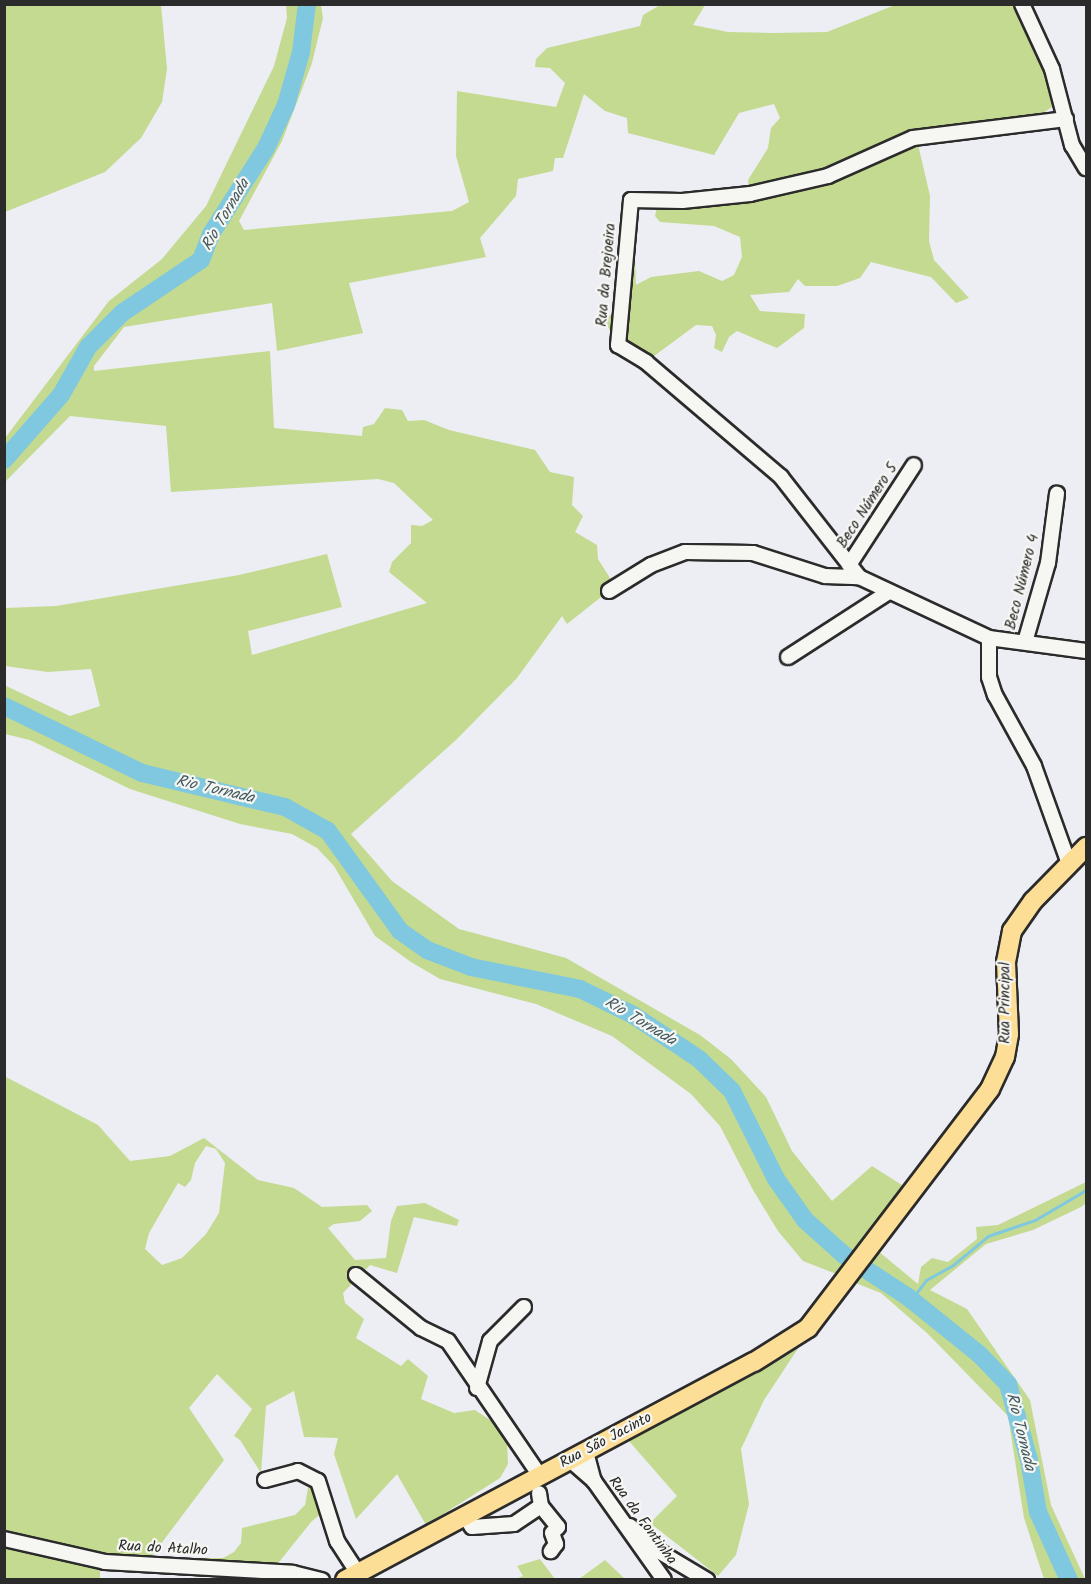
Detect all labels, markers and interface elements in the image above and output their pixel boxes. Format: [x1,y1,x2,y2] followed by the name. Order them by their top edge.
[198,176,254,254] water label: Rio Tornada
[594,223,620,327] street label: Rua da Brejoeira
[834,460,902,552] street label: Beco Número 5
[1002,532,1044,632] street label: Beco Número 4
[174,772,256,808] water label: Rio Tornada
[997,962,1015,1044] street label: Rua Principal
[601,993,679,1051] water label: Rio Tornada
[1001,1391,1039,1473] water label: Rio Tornada
[557,1409,655,1473] street label: Rua São Jacinto
[604,1473,680,1569] street label: Rua da Fontinha
[118,1538,208,1560] street label: Rua do Atalho

